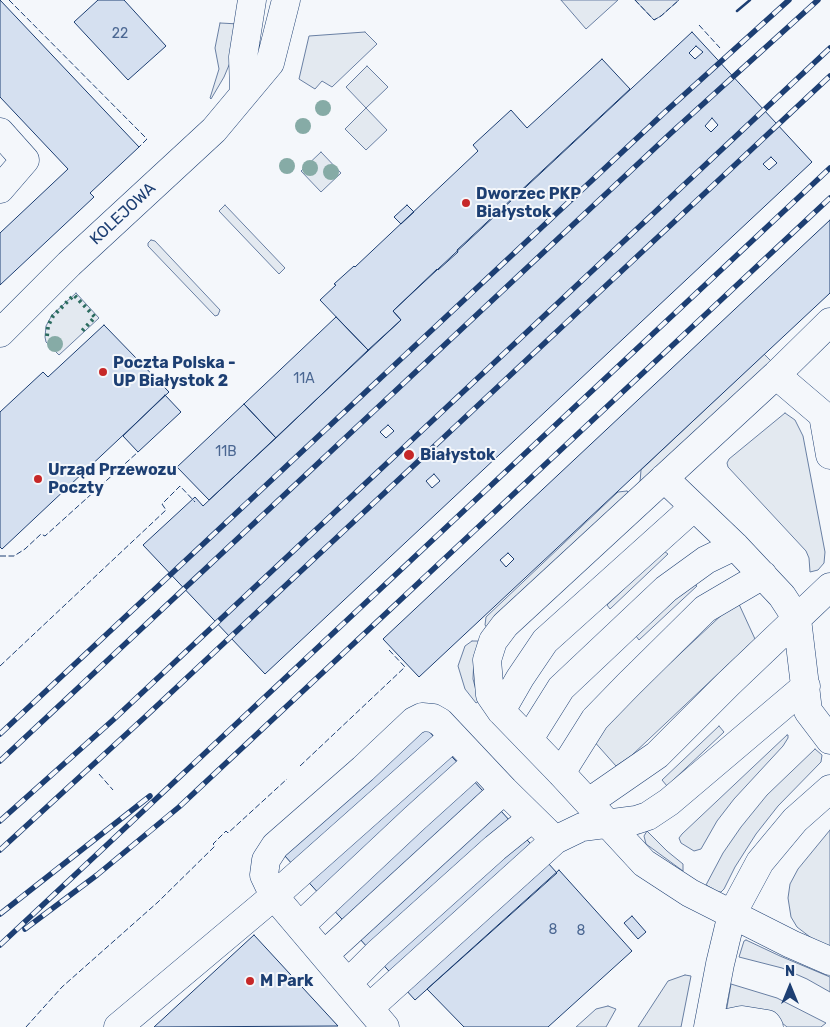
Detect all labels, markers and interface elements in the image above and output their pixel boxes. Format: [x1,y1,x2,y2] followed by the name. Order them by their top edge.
[112,26,128,42] house number: 22
[86,179,160,249] street label: KOLEJOWA
[476,184,581,222] place label: Dworzec PKP Białystok
[460,197,472,209] marker: Dworzec PKP Białystok
[113,353,236,391] place label: Poczta Polska - UP Białystok 2
[97,366,109,378] marker: Poczta Polska - UP Białystok 2
[293,371,315,387] house number: 11A
[215,444,237,460] house number: 11B
[420,445,495,465] place label: Białystok
[402,448,416,462] marker: Białystok
[48,460,177,498] place label: Urząd Przewozu Poczty
[32,473,44,485] marker: Urząd Przewozu Poczty
[549,922,557,938] house number: 8
[577,923,585,939] house number: 8
[765,962,815,1012] north arrow
[785,963,795,980] text: N
[260,971,313,991] place label: M Park
[244,975,256,987] marker: M Park

